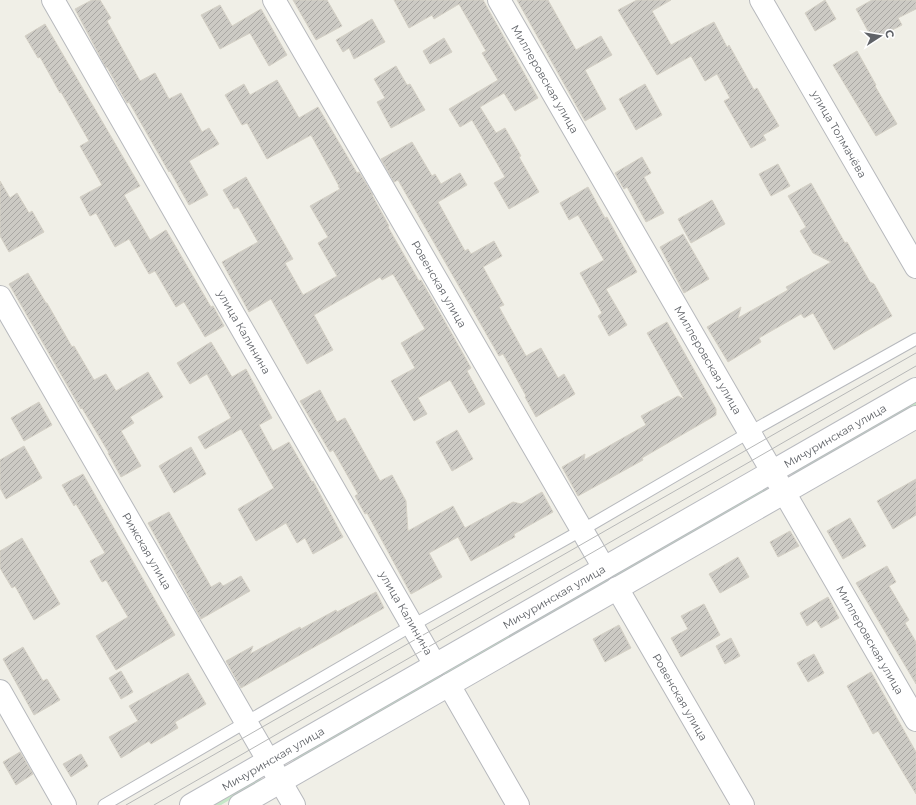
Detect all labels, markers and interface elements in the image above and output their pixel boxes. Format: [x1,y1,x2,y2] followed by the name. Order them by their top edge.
[860,16,900,56] north arrow
[508,22,582,136] street label: Миллеровская улица
[882,29,897,39] text: С
[808,87,870,180] street label: улица Толмачёва
[408,238,470,330] street label: Ровенская улица
[214,287,274,376] street label: улица Калинина
[671,303,745,417] street label: Миллеровская улица
[781,401,889,471] street label: Мичуринская улица
[119,510,175,592] street label: Рижская улица
[500,562,608,632] street label: Мичуринская улица
[376,568,436,657] street label: улица Калинина
[833,583,907,697] street label: Миллеровская улица
[649,651,711,743] street label: Ровенская улица
[219,724,327,794] street label: Мичуринская улица

